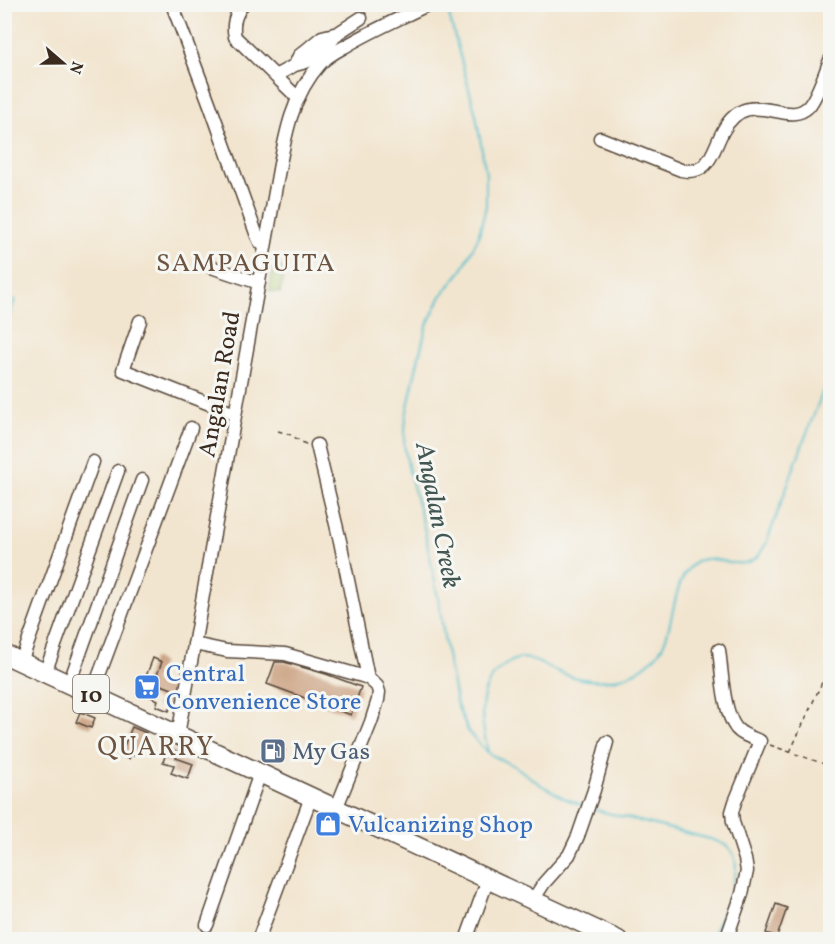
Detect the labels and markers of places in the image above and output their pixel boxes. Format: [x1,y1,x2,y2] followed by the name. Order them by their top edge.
[166,658,361,720] place label: Central Convenience Store
[132,672,162,702] supermarket icon: Central Convenience Store
[258,736,288,766] fuel station icon: My Gas
[292,736,370,770] place label: My Gas
[313,809,343,839] shop icon: Vulcanizing Shop
[348,809,533,843] place label: Vulcanizing Shop

